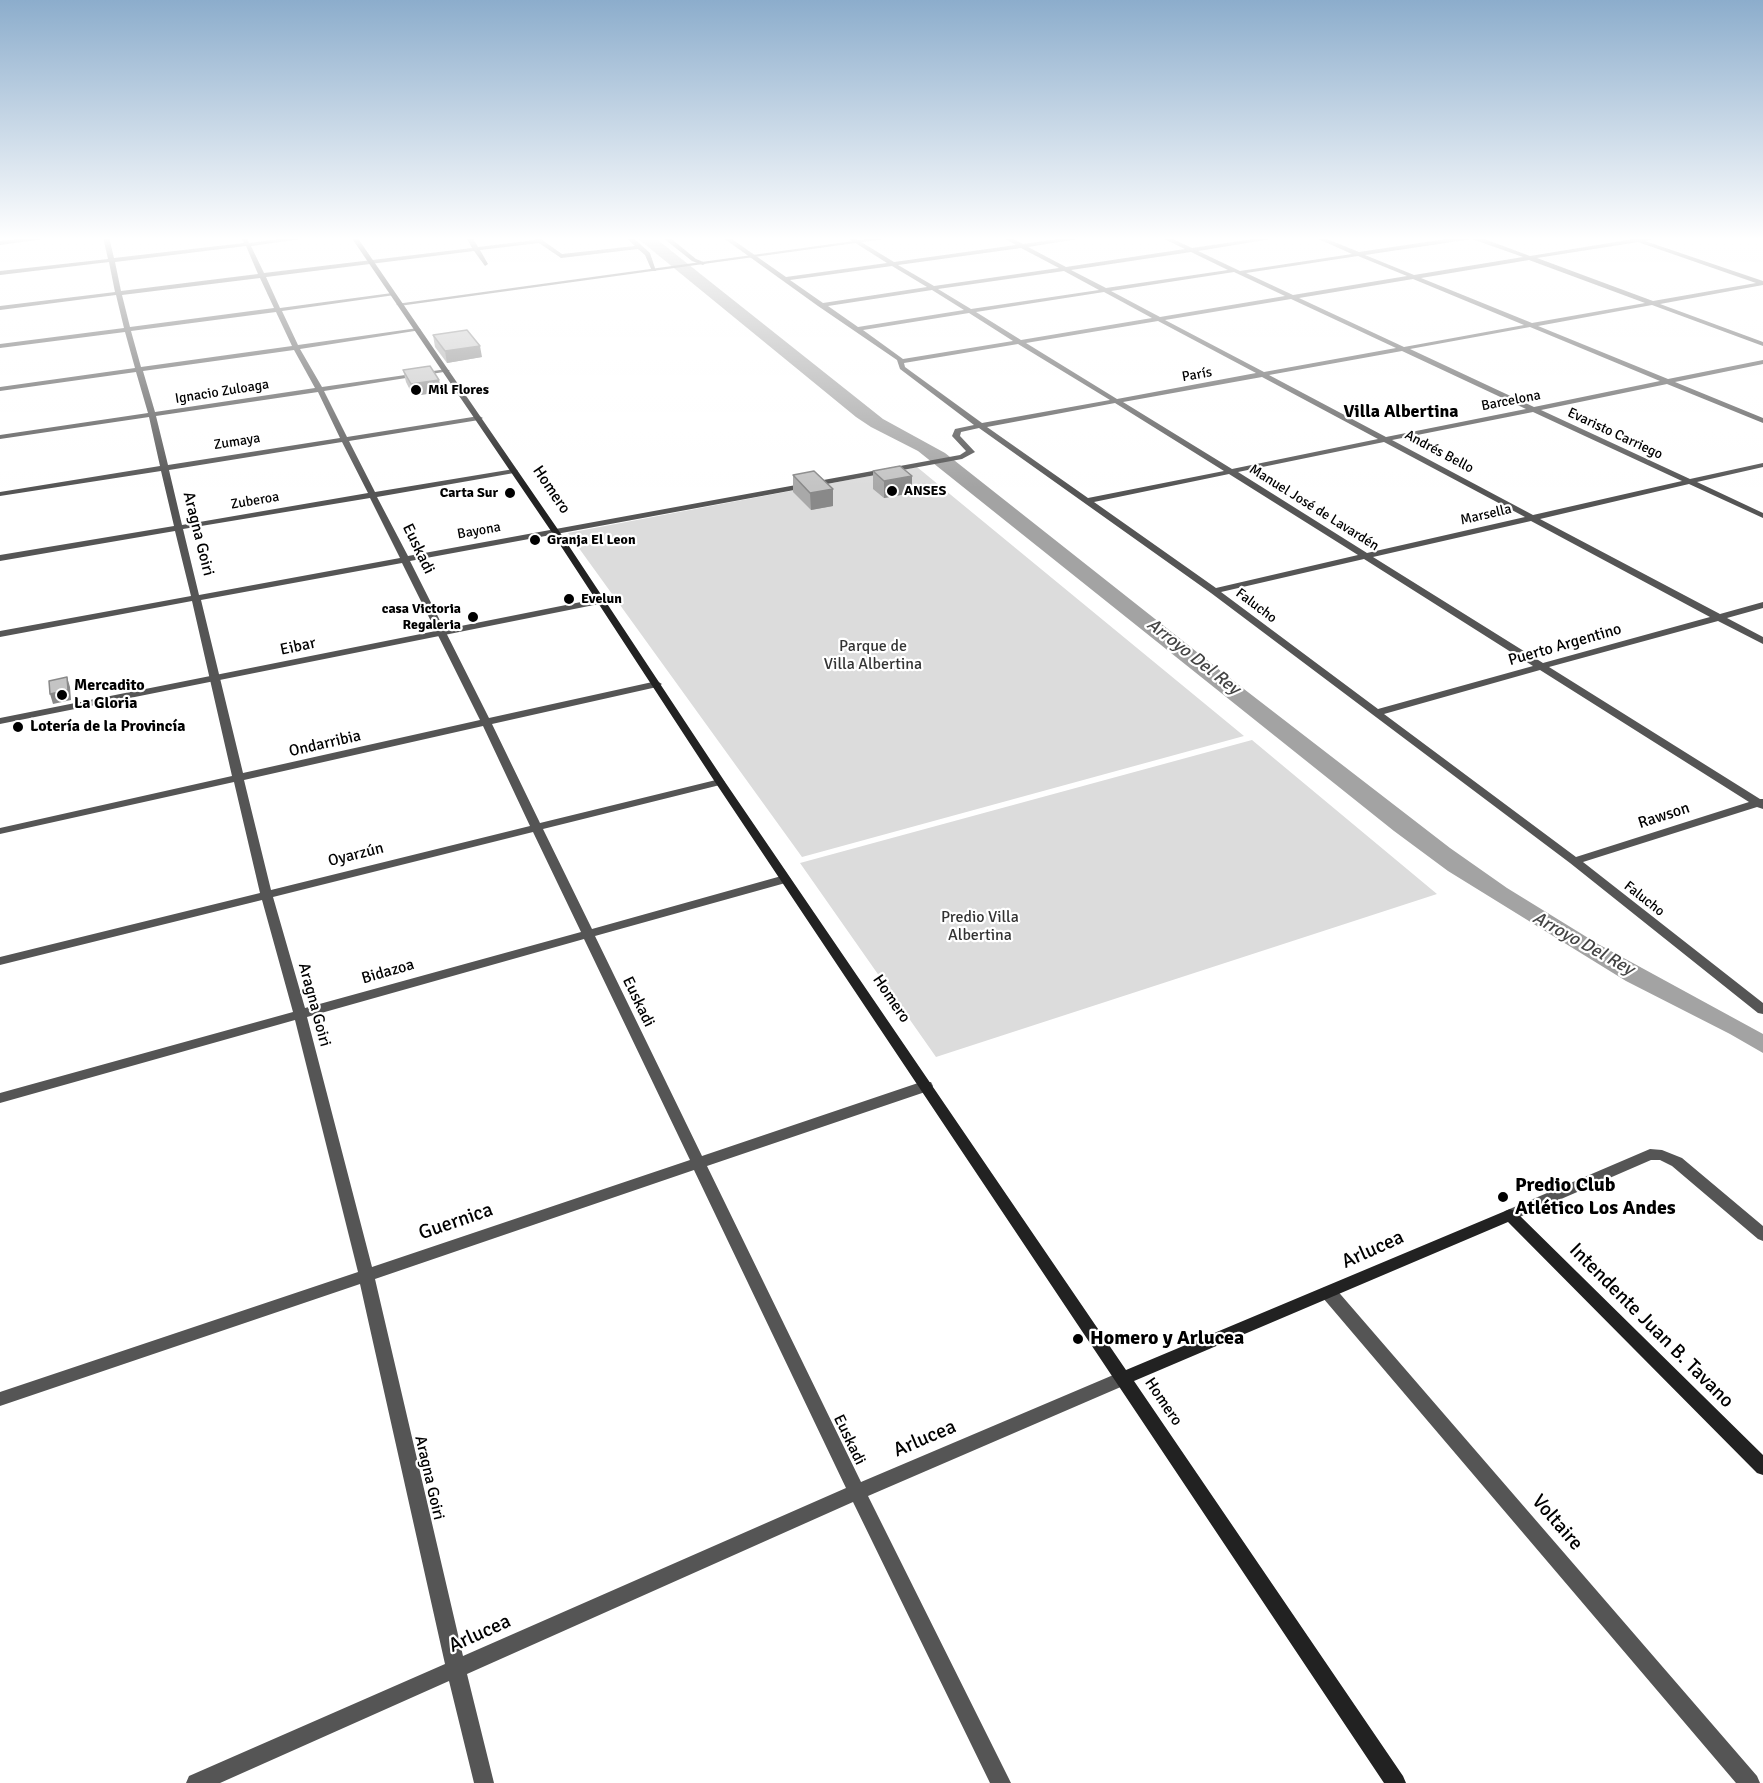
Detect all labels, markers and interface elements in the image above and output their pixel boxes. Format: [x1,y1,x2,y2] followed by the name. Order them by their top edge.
[1181,364,1213,386] street label: París
[174,376,270,408] street label: Ignacio Zuloaga
[428,382,489,398] place label: Mil Flores
[409,383,423,397] marker: Mil Flores
[1480,387,1542,415] street label: Barcelona
[1343,401,1459,423] district label: Villa Albertina
[1565,405,1665,463] street label: Evaristo Carriego
[1402,427,1476,477] street label: Andrés Bello
[213,430,261,454] street label: Zumaya
[1246,461,1382,555] street label: Manuel José de Lavardén
[528,462,574,518] street label: Homero
[904,483,946,499] place label: ANSES
[885,484,899,498] marker: ANSES
[440,485,498,501] place label: Carta Sur
[503,486,517,500] marker: Carta Sur
[230,488,280,514] street label: Zuberoa
[178,490,218,578] street label: Aragna Goiri
[1459,501,1513,529] street label: Marsella
[456,519,502,543] street label: Bayona
[398,521,438,577] street label: Euskadi
[547,532,636,548] place label: Granja El Leon
[528,533,542,547] marker: Granja El Leon
[1232,585,1280,627] street label: Falucho
[581,591,622,607] place label: Evelun
[562,592,576,606] marker: Evelun
[382,601,461,634] place label: casa Victoria Regaleria
[466,610,480,624] marker: casa Victoria Regaleria
[1142,614,1244,700] water label: Arroyo Del Rey
[1506,620,1624,670] street label: Puerto Argentino
[278,634,318,660] street label: Eibar
[824,637,922,675] park label: Parque de Villa Albertina
[74,676,145,714] place label: Mercadito La Gloria
[55,688,69,702] marker: Mercadito La Gloria
[30,717,186,737] place label: Lotería de la Provincía
[11,720,25,734] marker: Lotería de la Provincía
[287,726,363,762] street label: Ondarribia
[1636,799,1692,833] street label: Rawson
[326,839,386,871] street label: Oyarzún
[1620,878,1668,920] street label: Falucho
[1529,907,1637,981] water label: Arroyo Del Rey
[941,908,1019,946] park label: Predio Villa Albertina
[359,955,417,989] street label: Bidazoa
[294,961,334,1049] street label: Aragna Goiri
[868,971,914,1027] street label: Homero
[618,974,658,1030] street label: Euskadi
[1515,1174,1676,1221] place label: Predio Club Atlético Los Andes
[1496,1190,1510,1204] marker: Predio Club Atlético Los Andes
[416,1198,496,1246] street label: Guernica
[1338,1226,1408,1274] street label: Arlucea
[1564,1239,1738,1413] street label: Intendente Juan B. Tavano
[1090,1327,1244,1351] place label: Homero y Arlucea
[1071,1332,1085,1346] marker: Homero y Arlucea
[1140,1374,1186,1430] street label: Homero
[829,1412,869,1468] street label: Euskadi
[890,1415,960,1463] street label: Arlucea
[410,1434,448,1522] street label: Aragna Goiri
[1526,1490,1588,1556] street label: Voltaire
[445,1610,515,1658] street label: Arlucea

